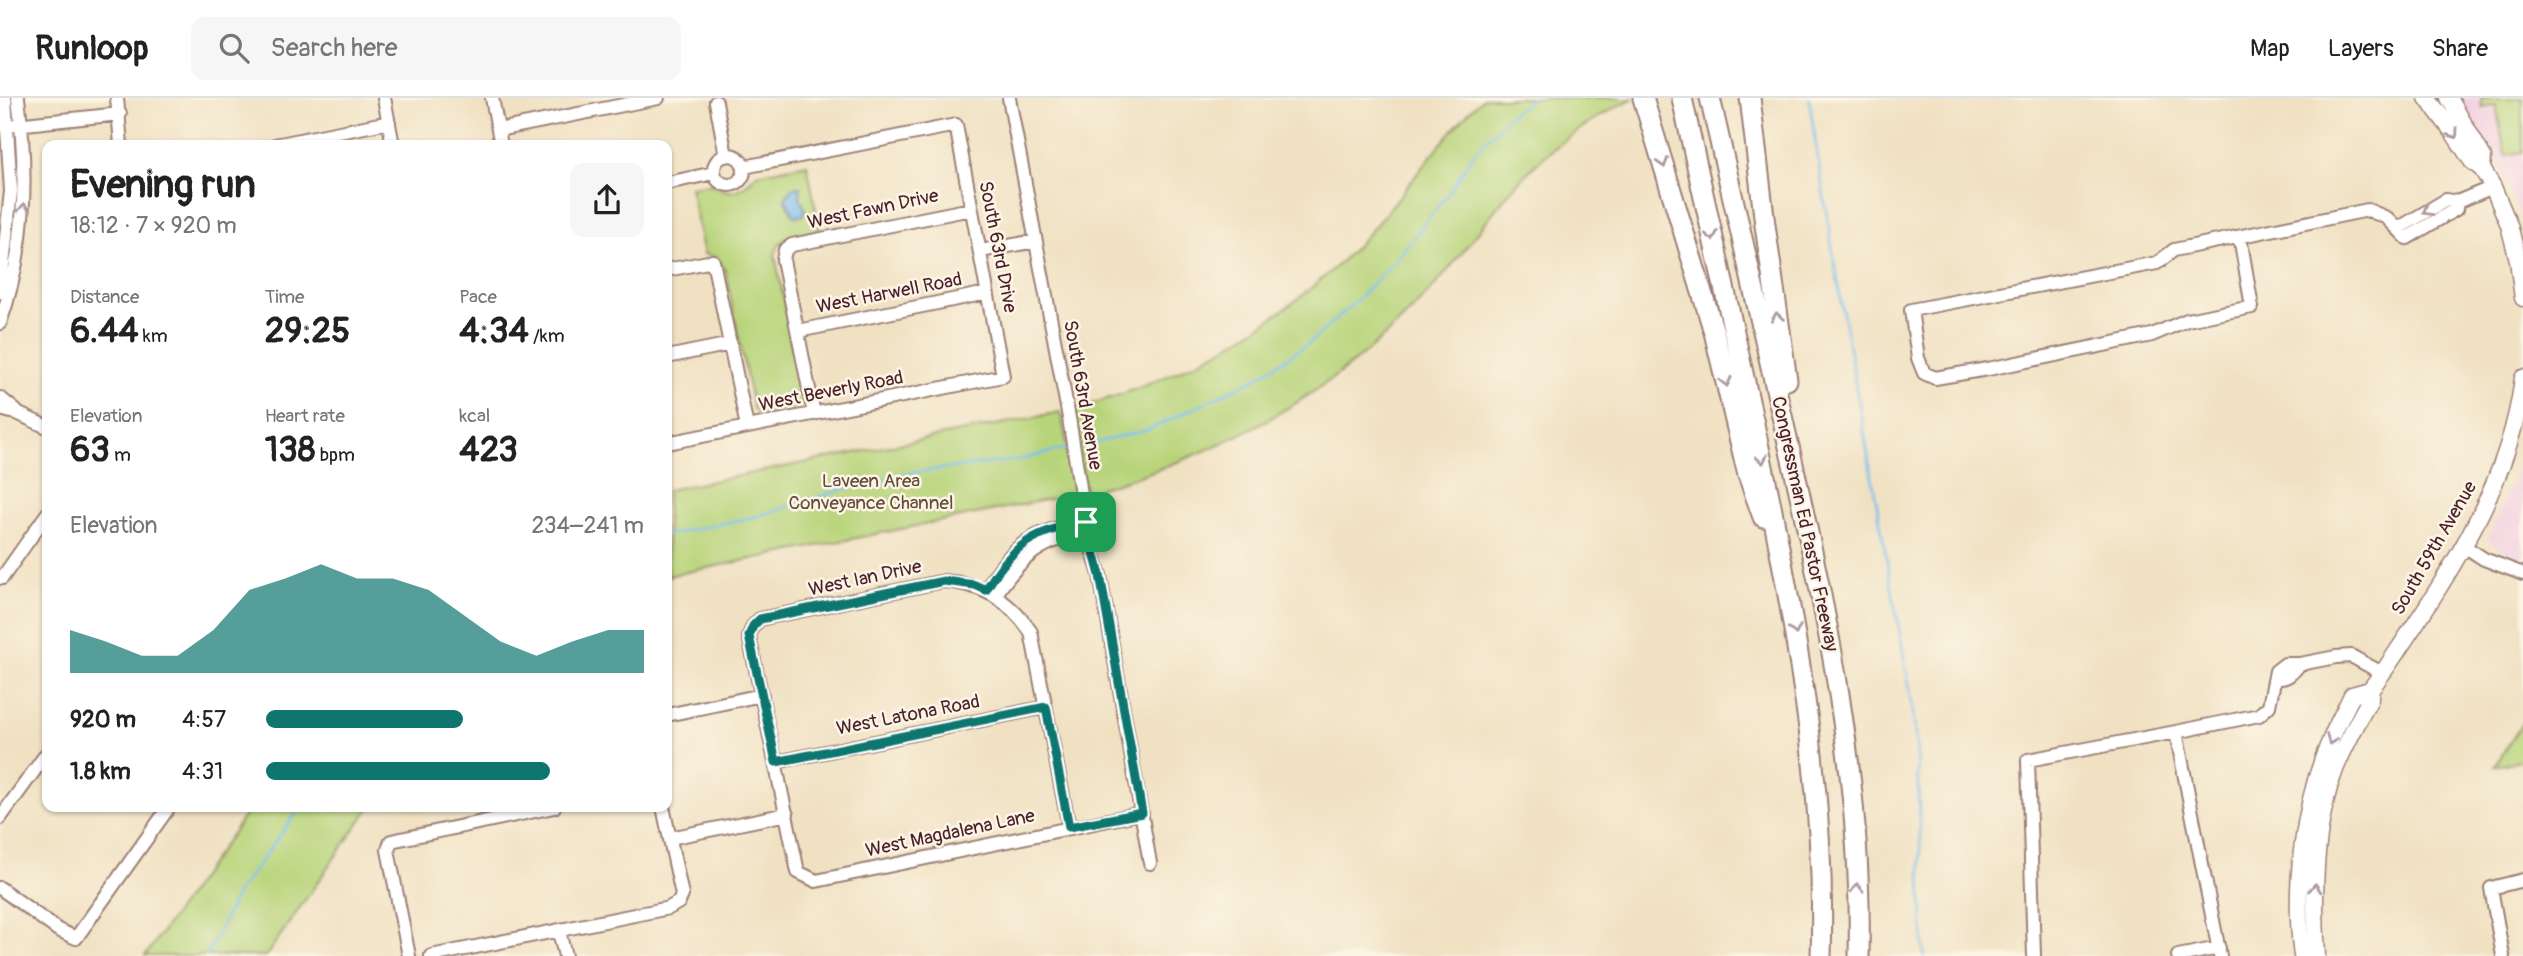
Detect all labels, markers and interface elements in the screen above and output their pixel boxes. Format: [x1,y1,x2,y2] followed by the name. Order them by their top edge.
[191,17,681,80] search box
[35,28,149,69] text: Runloop
[215,29,253,67] icon: search
[271,32,398,64] text: Search here
[2250,34,2290,63] text: Map
[2328,34,2394,63] text: Layers
[2432,34,2488,63] text: Share
[2446,126,2458,139] one-way arrow
[1655,157,1670,169] one-way arrow
[70,161,256,209] text: Evening run
[570,163,644,237] button: share
[973,179,1023,315] street label: South 63rd Drive
[805,183,941,235] street label: West Fawn Drive
[16,203,31,214] one-way arrow
[2422,203,2435,216] one-way arrow
[70,211,237,240] text: 18:12 · 7 × 920 m
[1704,230,1719,242] one-way arrow
[814,267,964,319] street label: West Harwell Road
[70,285,139,309] text: Distance
[265,285,304,309] text: Time
[459,285,497,309] text: Pace
[70,309,139,353] text: 6.44
[265,309,350,353] text: 29:25
[459,309,529,353] text: 4:34
[1770,312,1785,323] one-way arrow
[1058,318,1108,472] street label: South 63rd Avenue
[139,324,168,348] text: km
[529,324,565,348] text: /km
[757,365,905,417] street label: West Beverly Road
[1718,376,1733,388] one-way arrow
[1766,394,1844,654] street label: Congressman Ed Pastor Freeway
[70,404,142,428] text: Elevation
[265,404,345,428] text: Heart rate
[459,404,490,428] text: kcal
[70,428,110,472] text: 63
[265,428,316,472] text: 138
[459,428,518,472] text: 423
[110,443,131,467] text: m
[316,443,355,467] text: bpm
[1753,453,1768,465] one-way arrow
[789,469,953,515] park label: Laveen Area Conveyance Channel
[2386,476,2482,619] street label: South 59th Avenue
[1056,492,1116,552] pin
[1067,503,1105,541] icon: arrive
[70,511,158,540] text: Elevation
[532,511,644,540] text: 234–241 m
[806,554,924,602] street label: West Ian Drive
[1787,624,1802,636] one-way arrow
[834,689,982,741] street label: West Latona Road
[70,705,136,734] text: 920 m
[182,705,226,734] text: 4:57
[2325,733,2339,746] one-way arrow
[70,757,131,786] text: 1.8 km
[182,757,223,786] text: 4:31
[863,803,1037,863] street label: West Magdalena Lane
[1850,882,1865,893] one-way arrow
[2308,882,2323,893] one-way arrow

